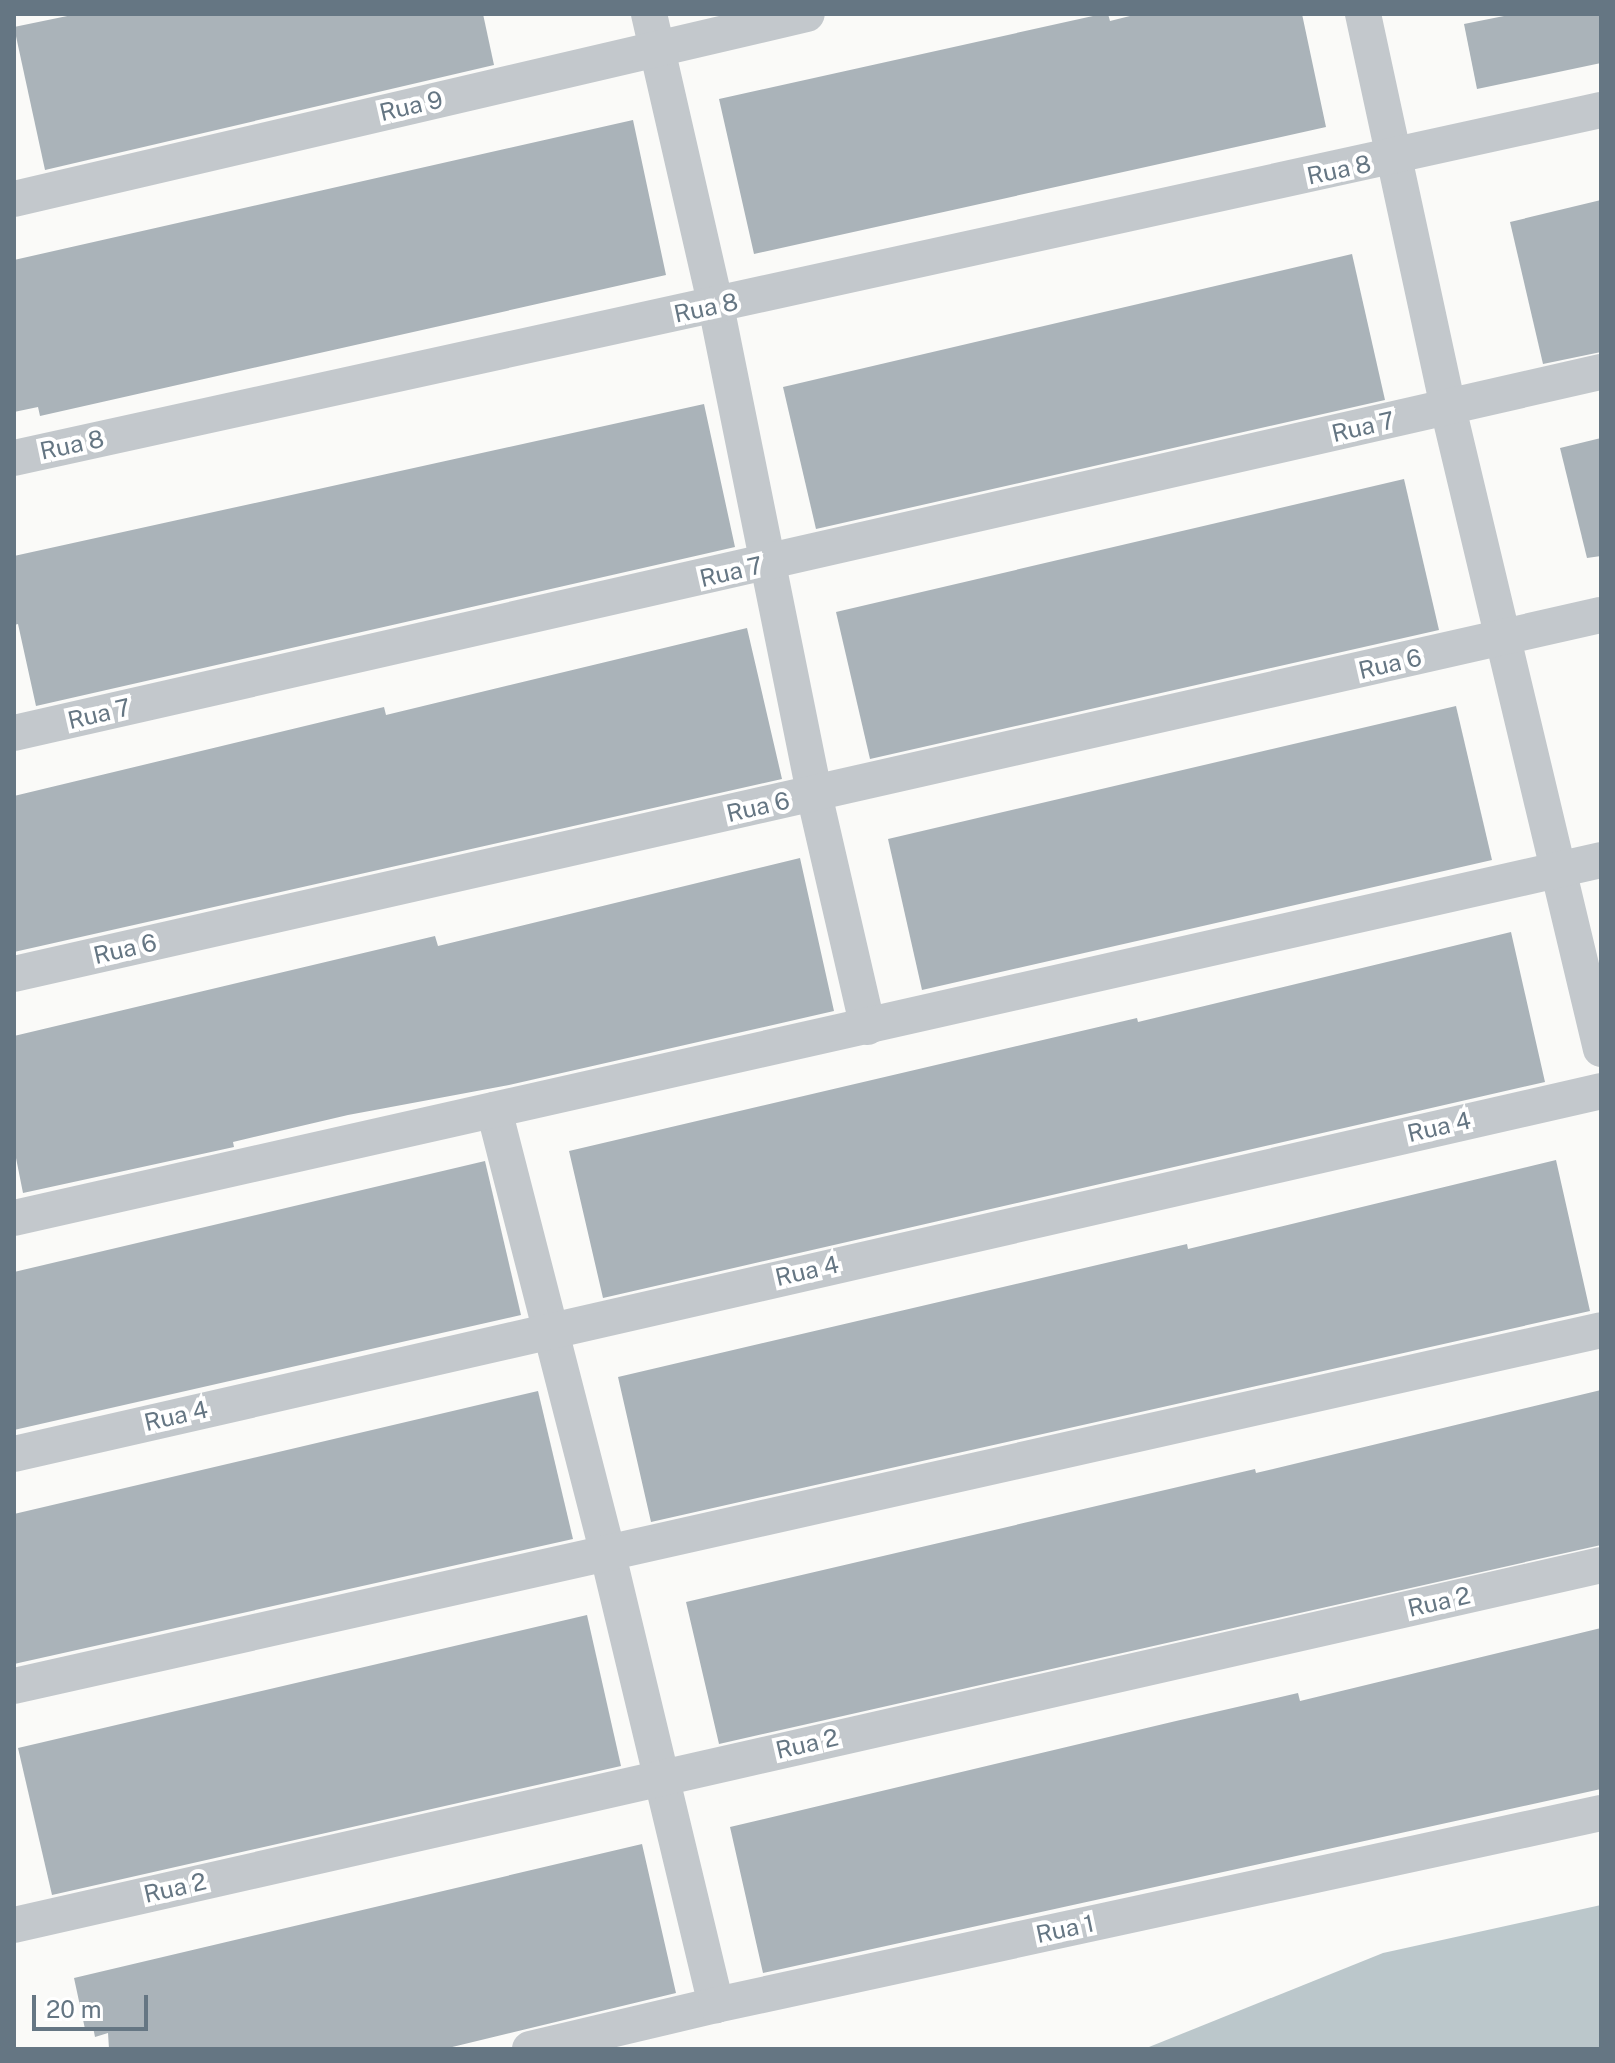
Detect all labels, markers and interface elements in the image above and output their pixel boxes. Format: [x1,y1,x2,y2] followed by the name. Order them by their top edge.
[377,85,445,127] street label: Rua 9
[1304,149,1374,191] street label: Rua 8
[671,287,741,329] street label: Rua 8
[1329,406,1397,448] street label: Rua 7
[37,424,107,466] street label: Rua 8
[697,551,765,593] street label: Rua 7
[1356,643,1424,685] street label: Rua 6
[65,693,133,735] street label: Rua 7
[724,786,792,828] street label: Rua 6
[91,928,159,970] street label: Rua 6
[1405,1106,1473,1148] street label: Rua 4
[773,1250,841,1292] street label: Rua 4
[142,1395,210,1437] street label: Rua 4
[1405,1581,1473,1623] street label: Rua 2
[773,1723,841,1765] street label: Rua 2
[141,1867,209,1909] street label: Rua 2
[1033,1909,1097,1949] street label: Rua 1
[36,1979,152,2029] scale bar
[46,1995,102,2023] text: 20 m

